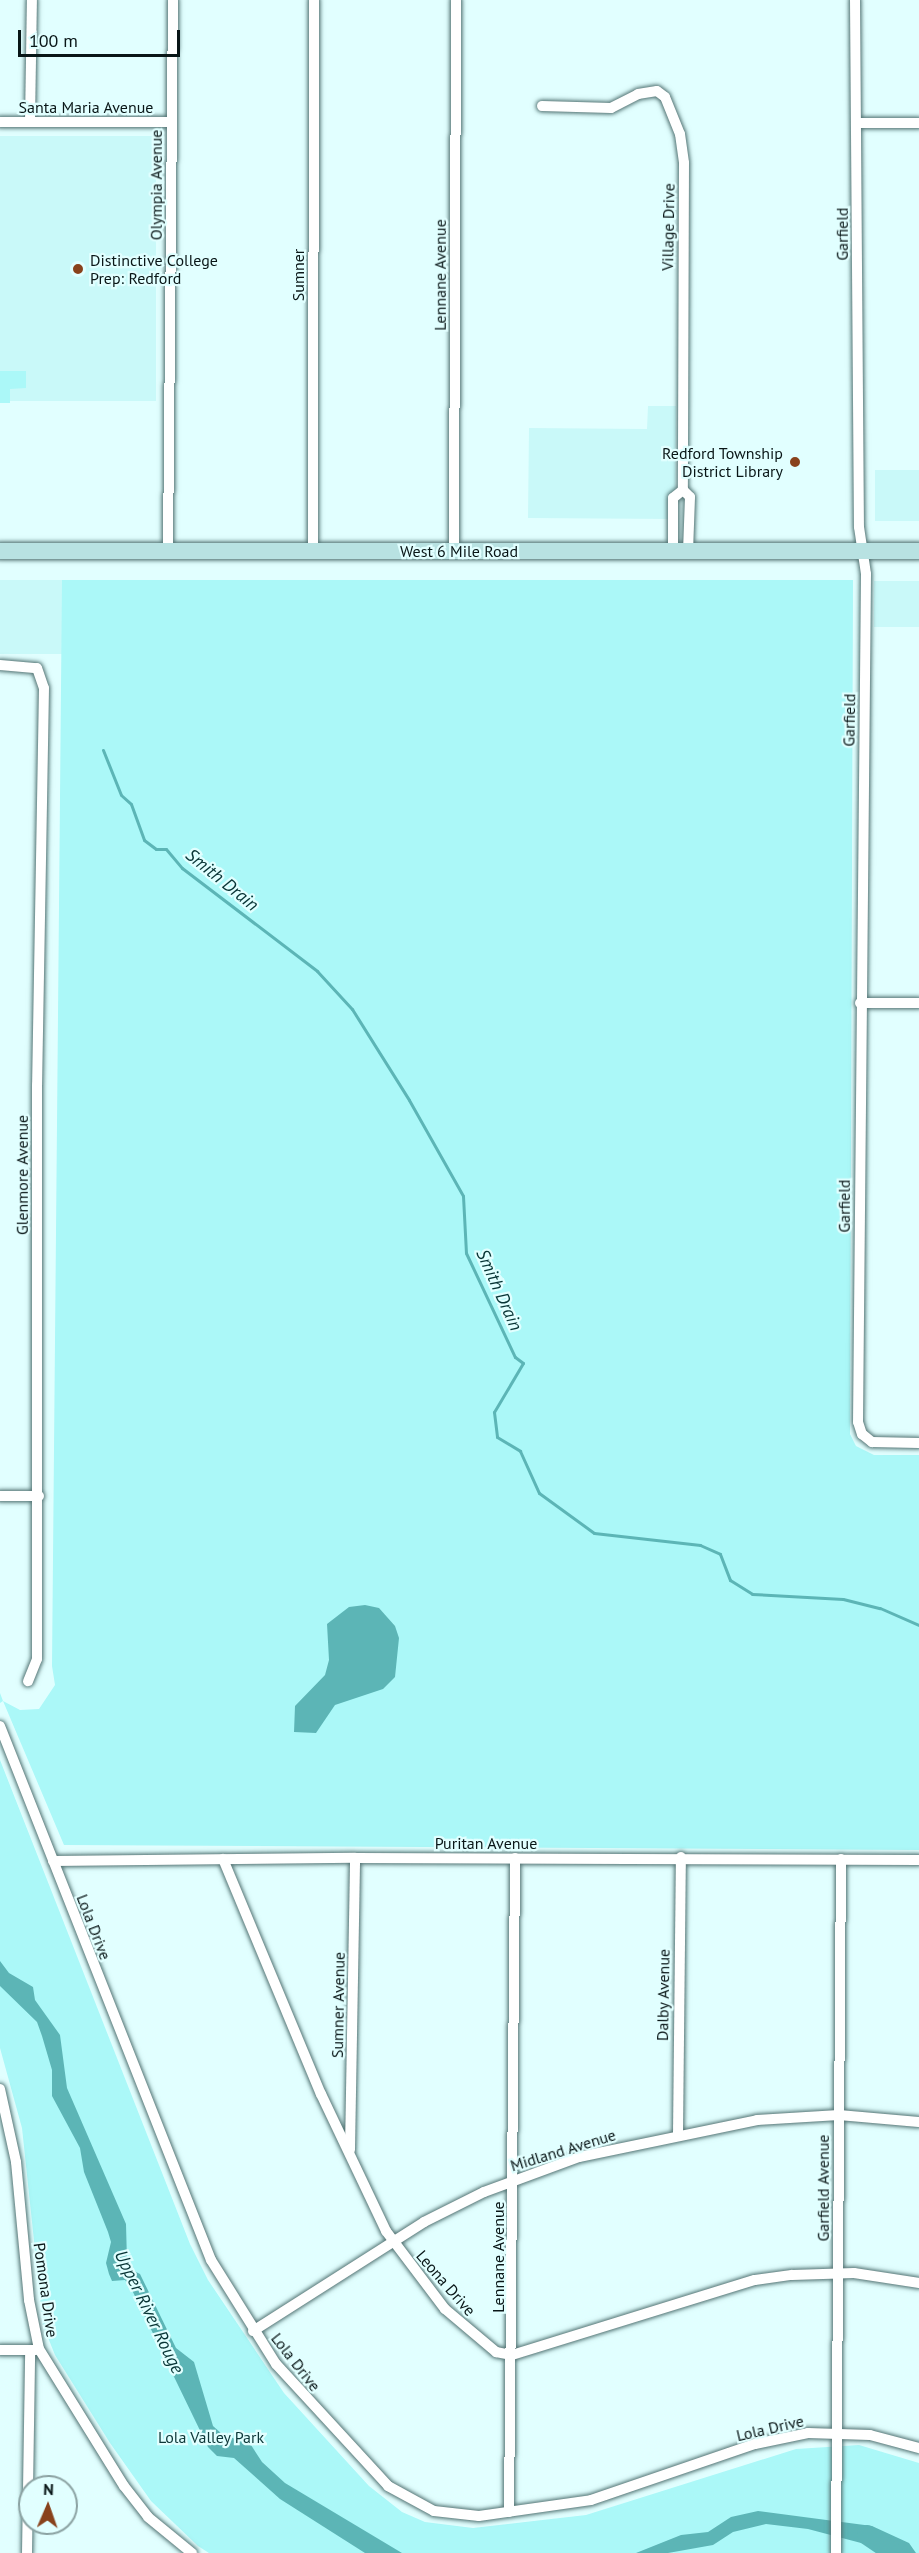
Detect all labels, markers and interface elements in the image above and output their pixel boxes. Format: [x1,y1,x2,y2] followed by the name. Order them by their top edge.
[21,18,183,56] scale bar
[29,29,78,52] text: 100 m
[18,97,154,117] street label: Santa Maria Avenue
[146,129,166,241] street label: Olympia Avenue
[658,183,678,271] street label: Village Drive
[832,207,852,261] street label: Garfield
[430,219,450,331] street label: Lennane Avenue
[288,249,308,301] street label: Sumner
[90,250,218,288] place label: Distinctive College Prep: Redford
[71,262,85,276] marker: Distinctive College Prep: Redford
[662,443,783,481] place label: Redford Township District Library
[788,455,802,469] marker: Redford Township District Library
[400,541,518,561] street label: West 6 Mile Road
[839,693,859,747] street label: Garfield
[181,844,263,916] water label: Smith Drain
[12,1115,32,1235] street label: Glenmore Avenue
[834,1179,854,1233] street label: Garfield
[471,1246,527,1334] water label: Smith Drain
[434,1833,538,1853] street label: Puritan Avenue
[73,1892,115,1962] street label: Lola Drive
[653,1948,673,2042] street label: Dalby Avenue
[327,1952,349,2058] street label: Sumner Avenue
[508,2125,618,2175] street label: Midland Avenue
[813,2134,833,2242] street label: Garfield Avenue
[488,2201,508,2313] street label: Lennane Avenue
[30,2241,62,2339] street label: Pomona Drive
[412,2246,480,2320] street label: Leona Drive
[110,2247,188,2377] water label: Upper River Rouge
[267,2329,325,2395] street label: Lola Drive
[734,2411,806,2445] street label: Lola Drive
[157,2427,265,2447] park label: Lola Valley Park
[18,2475,78,2535] north arrow
[43,2479,54,2499] text: N

